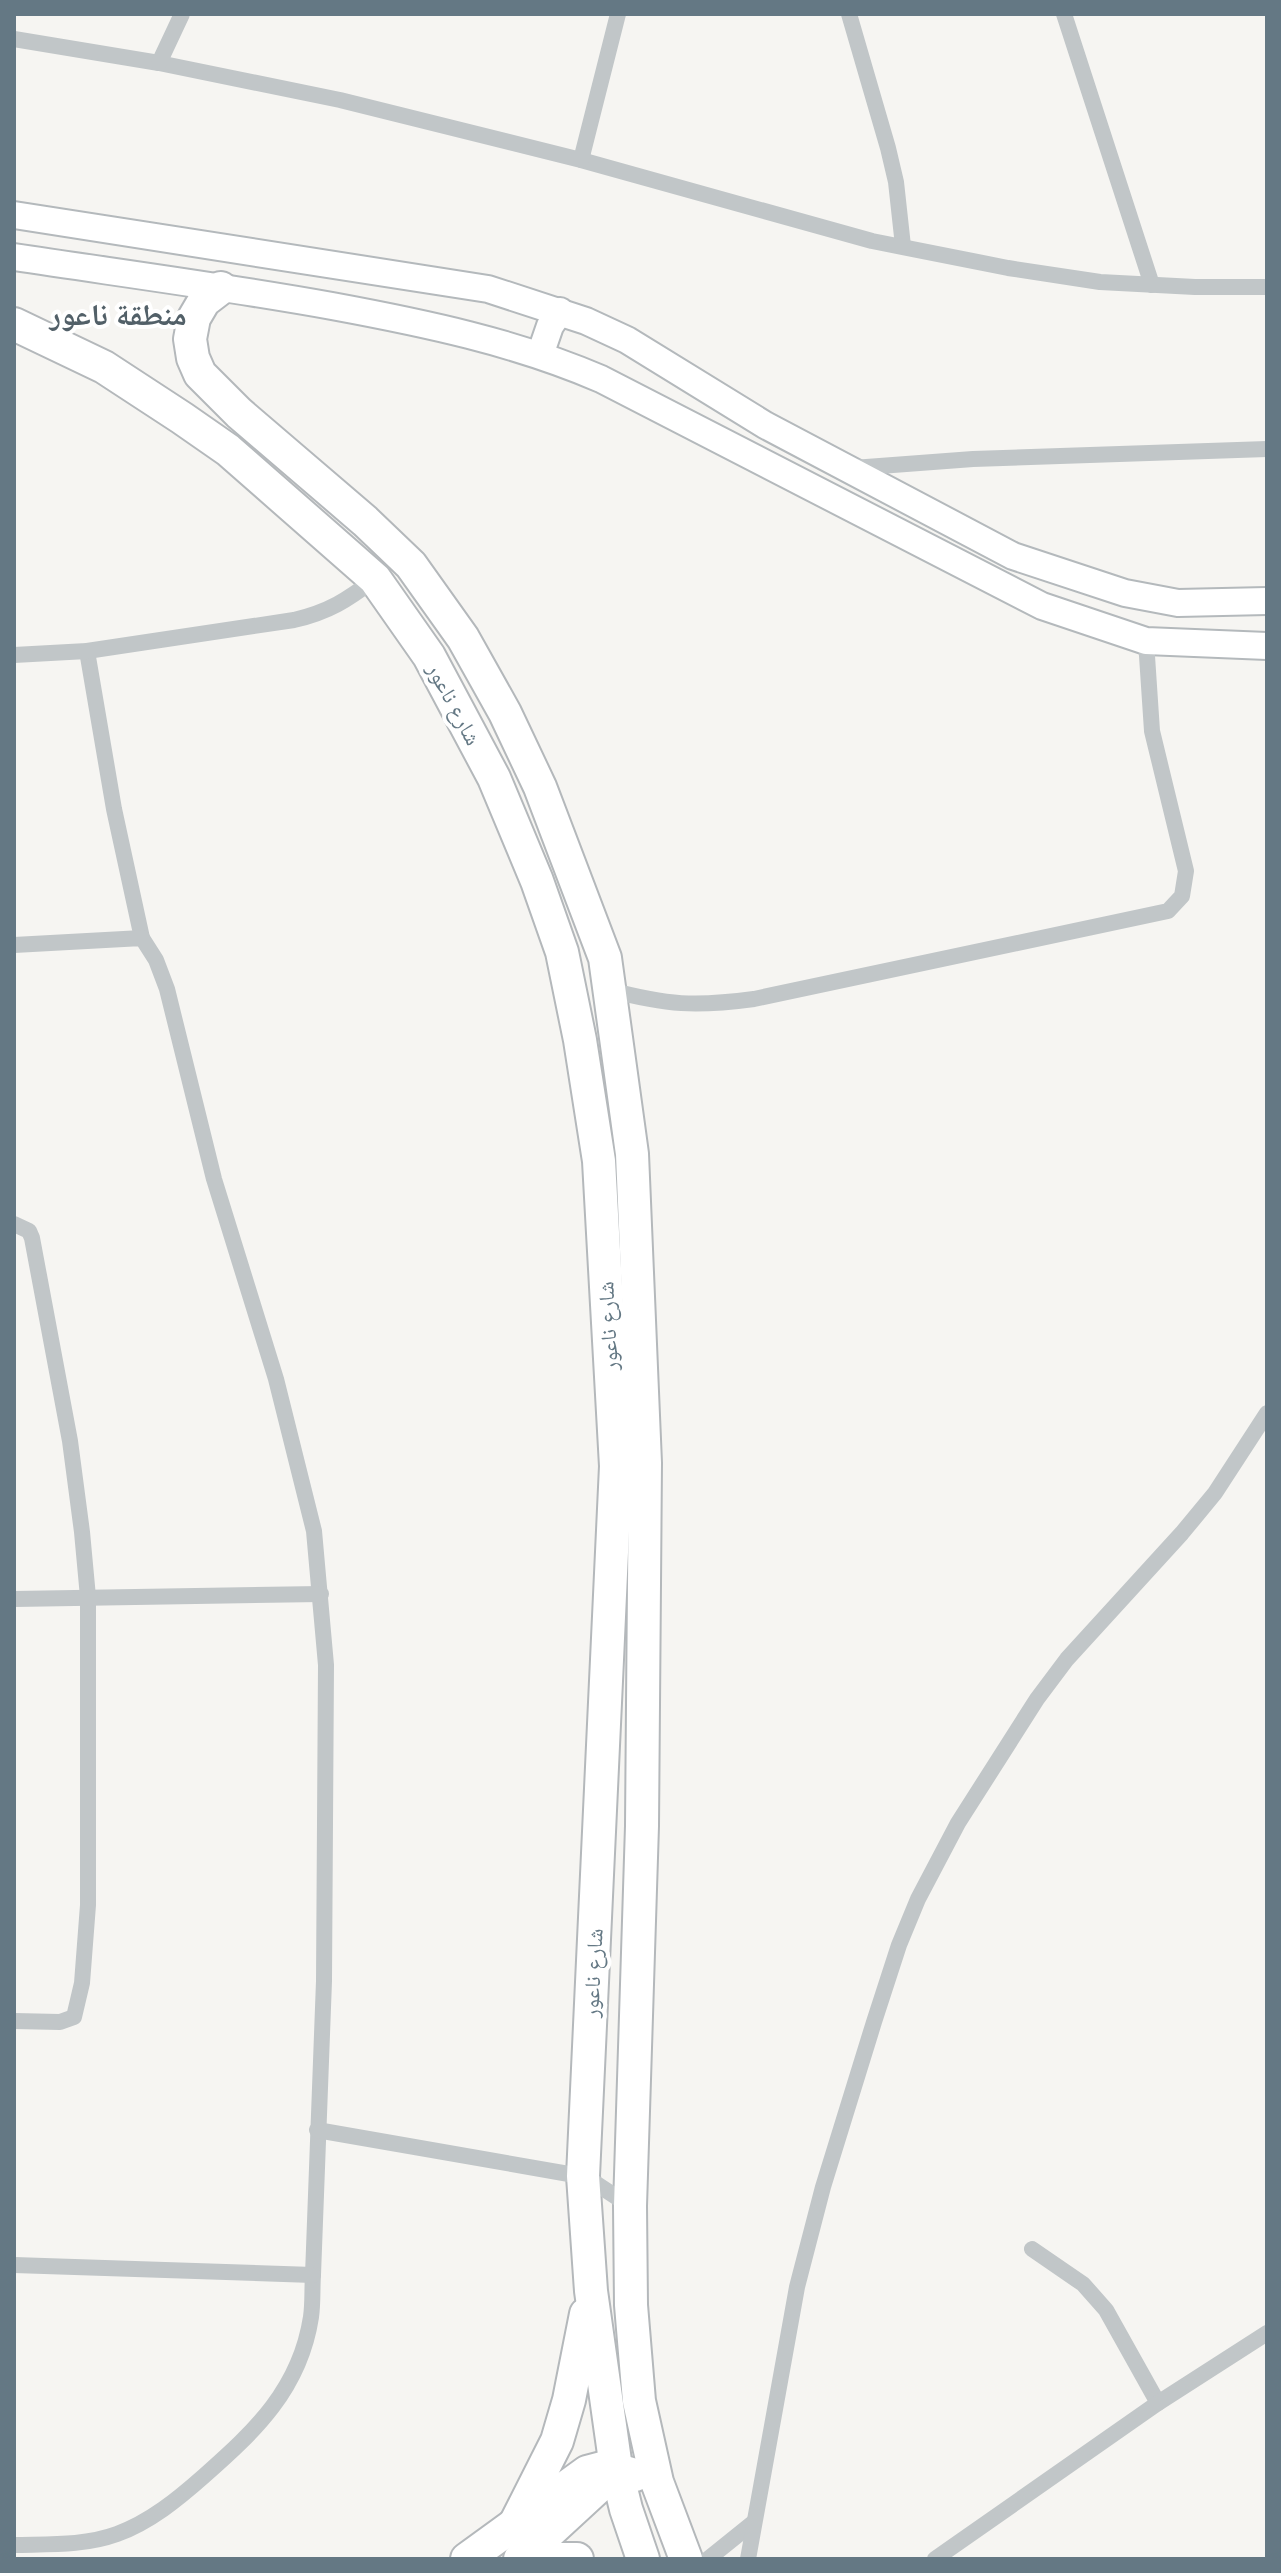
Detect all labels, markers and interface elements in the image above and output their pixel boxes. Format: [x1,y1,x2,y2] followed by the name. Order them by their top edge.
[47,298,187,332] district label: منطقة ناعور
[421,658,486,750] street label: شارع ناعور
[593,1281,624,1372] street label: شارع ناعور
[578,1928,609,2019] street label: شارع ناعور

